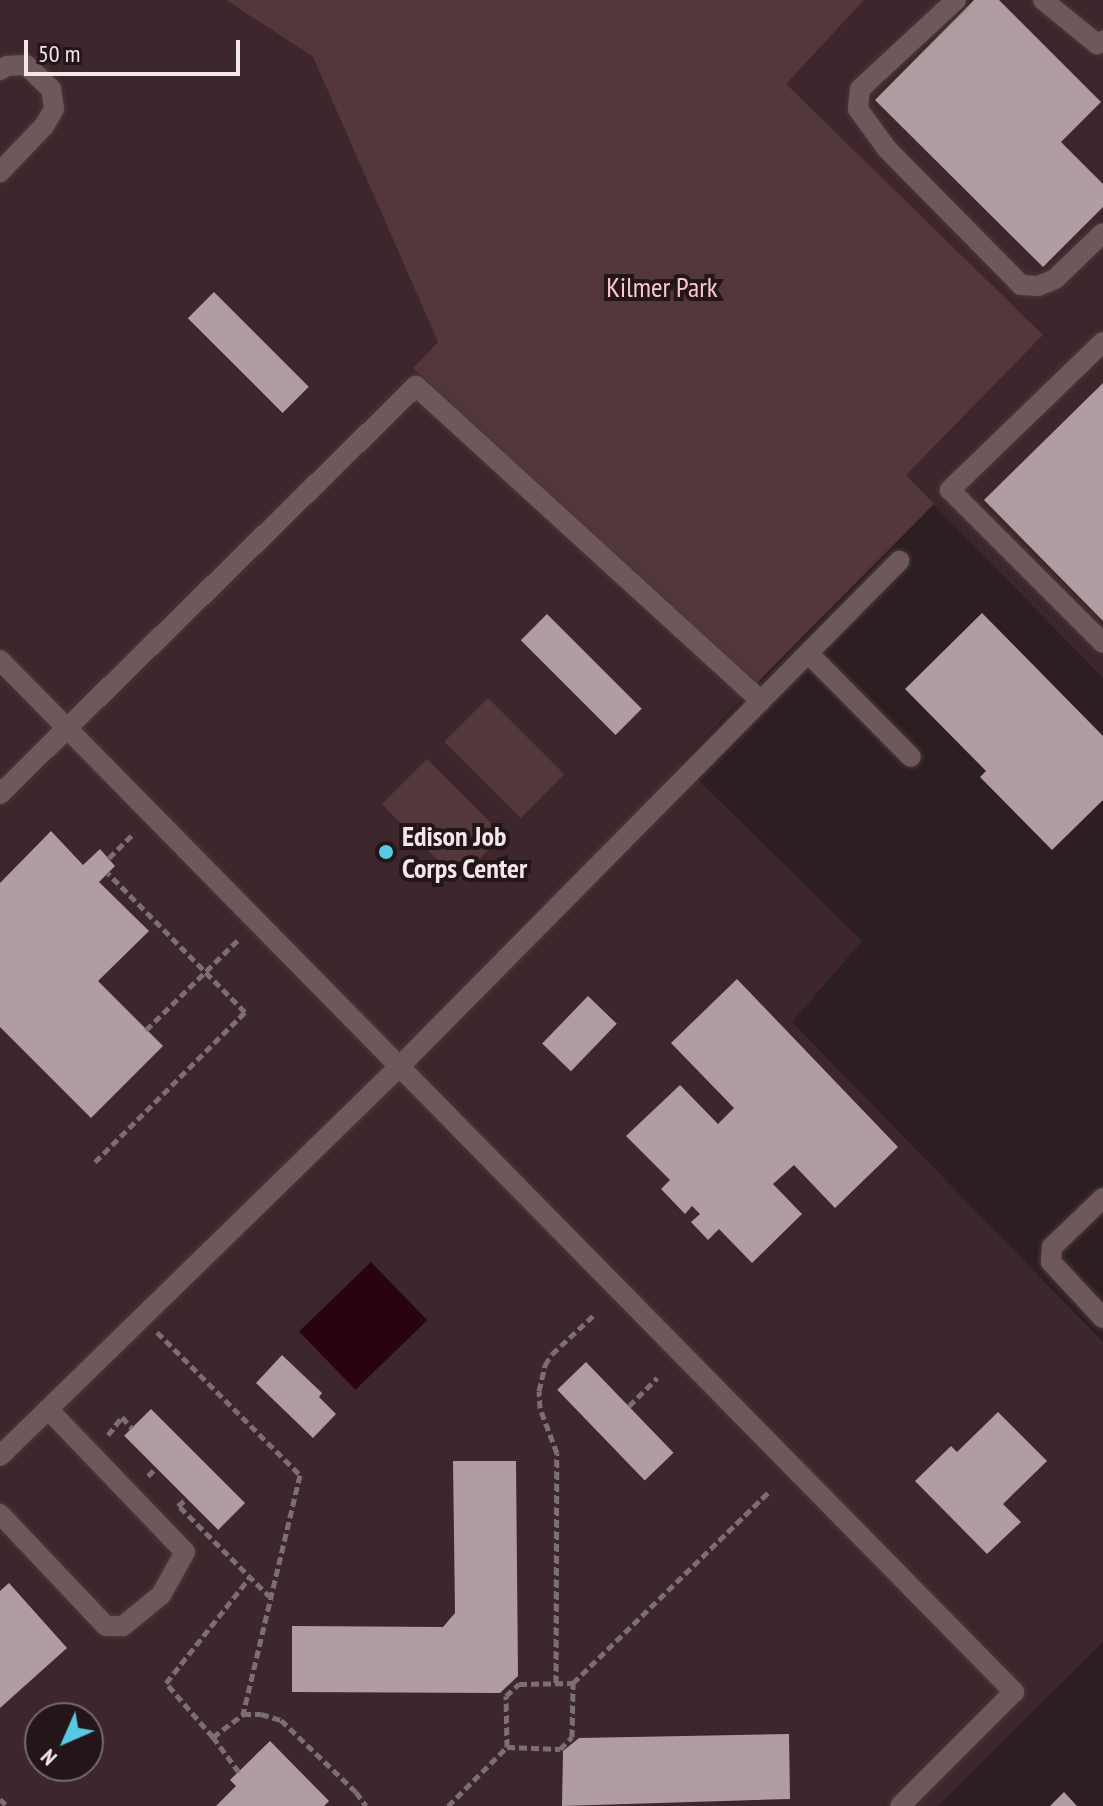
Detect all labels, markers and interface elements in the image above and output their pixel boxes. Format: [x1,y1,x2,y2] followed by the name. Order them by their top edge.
[28,24,244,74] scale bar
[38,38,80,69] text: 50 m
[606,270,718,304] park label: Kilmer Park
[402,819,528,885] place label: Edison Job Corps Center
[377,843,395,861] marker: Edison Job Corps Center
[24,1702,104,1782] north arrow
[34,1743,63,1772] text: N

